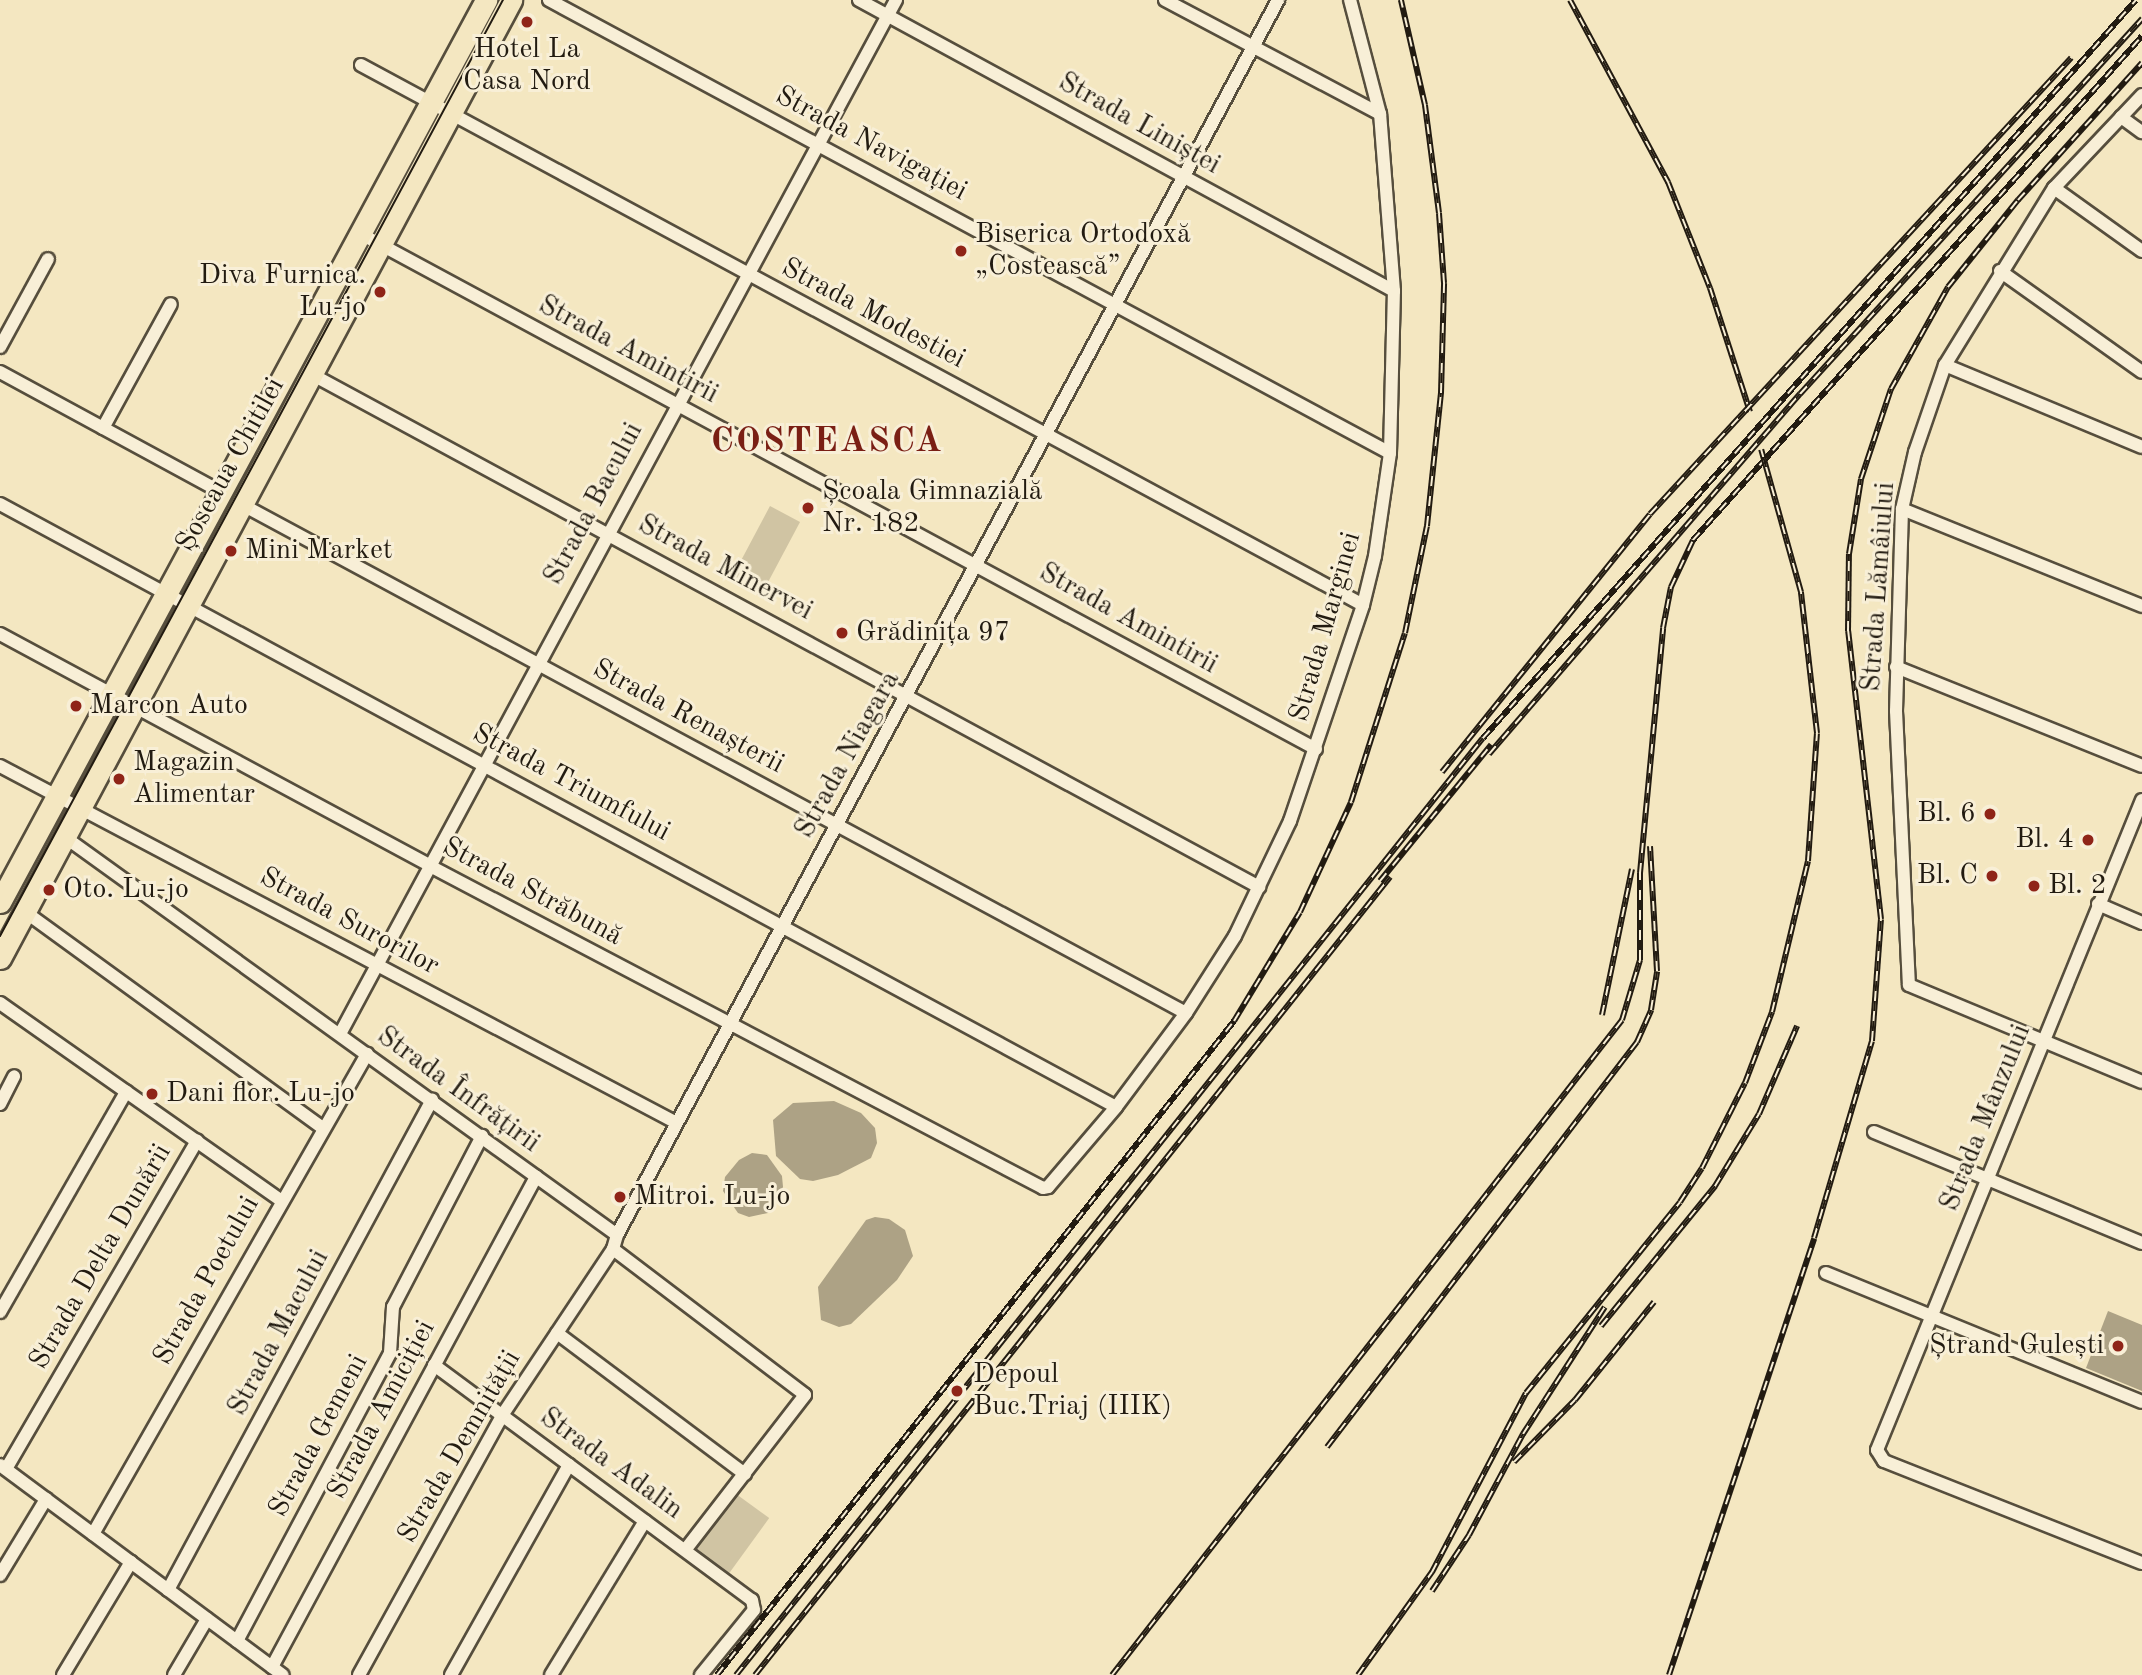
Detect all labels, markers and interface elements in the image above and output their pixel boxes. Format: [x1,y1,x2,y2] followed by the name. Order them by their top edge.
[519,14,535,30] marker: Hotel La Casa Nord
[463,33,591,99] place label: Hotel La Casa Nord
[1052,66,1226,182] street label: Strada Liniștei
[769,79,973,209] street label: Strada Navigației
[975,218,1191,284] place label: Biserica Ortodoxă „Costească”
[953,243,969,259] marker: Biserica Ortodoxă „Costească”
[775,251,971,377] street label: Strada Modestiei
[199,259,366,325] place label: Diva Furnica. Lu-jo
[372,284,388,300] marker: Diva Furnica. Lu-jo
[532,288,724,412] street label: Strada Amintirii
[169,372,293,558] street label: Șoseaua Chitilei
[537,417,651,591] street label: Strada Bacului
[712,421,942,463] district label: COSTEASCA
[822,475,1043,541] place label: Școala Gimnazială Nr. 182
[1855,481,1903,693] street label: Strada Lămâiului
[800,500,816,516] marker: Școala Gimnazială Nr. 182
[632,508,818,628] street label: Strada Minervei
[1283,528,1369,726] street label: Strada Marginei
[245,534,393,568] place label: Mini Market
[223,543,239,559] marker: Mini Market
[1033,556,1223,682] street label: Strada Amintirii
[856,616,1010,650] place label: Grădinița 97
[834,625,850,641] marker: Grădinița 97
[586,652,790,782] street label: Strada Renașterii
[788,666,908,844] street label: Strada Niagara
[90,689,248,723] place label: Marcon Auto
[68,698,84,714] marker: Marcon Auto
[466,717,676,849] street label: Strada Triumfului
[133,746,255,812] place label: Magazin Alimentar
[111,771,127,787] marker: Magazin Alimentar
[1917,797,1976,831] place label: Bl. 6
[1982,806,1998,822] marker: Bl. 6
[2015,823,2074,857] place label: Bl. 4
[436,830,628,954] street label: Strada Străbună
[2080,832,2096,848] marker: Bl. 4
[1917,859,1978,893] place label: Bl. C
[254,861,444,983] street label: Strada Surorilor
[1984,868,2000,884] marker: Bl. C
[2048,869,2107,903] place label: Bl. 2
[63,873,189,907] place label: Oto. Lu-jo
[2026,878,2042,894] marker: Bl. 2
[41,882,57,898] marker: Oto. Lu-jo
[370,1020,546,1160] street label: Strada Înfrățirii
[1933,1020,2039,1216] street label: Strada Mânzului
[166,1077,355,1111] place label: Dani flor. Lu-jo
[144,1086,160,1102] marker: Dani flor. Lu-jo
[23,1138,179,1376] street label: Strada Delta Dunării
[634,1180,790,1214] place label: Mitroi. Lu-jo
[612,1189,628,1205] marker: Mitroi. Lu-jo
[147,1191,267,1371] street label: Strada Poetului
[221,1244,337,1422] street label: Strada Macului
[321,1315,443,1505] street label: Strada Amiciției
[1929,1329,2104,1363] place label: Ștrand Gulești
[2110,1338,2126,1354] marker: Ștrand Gulești
[391,1345,529,1549] street label: Strada Demnității
[262,1349,376,1523] street label: Strada Gemeni
[973,1358,1172,1424] place label: Depoul Buc.Triaj (IIIK)
[947,1381,967,1401] marker: Depoul Buc.Triaj (IIIK)
[533,1401,689,1527] street label: Strada Adalin

